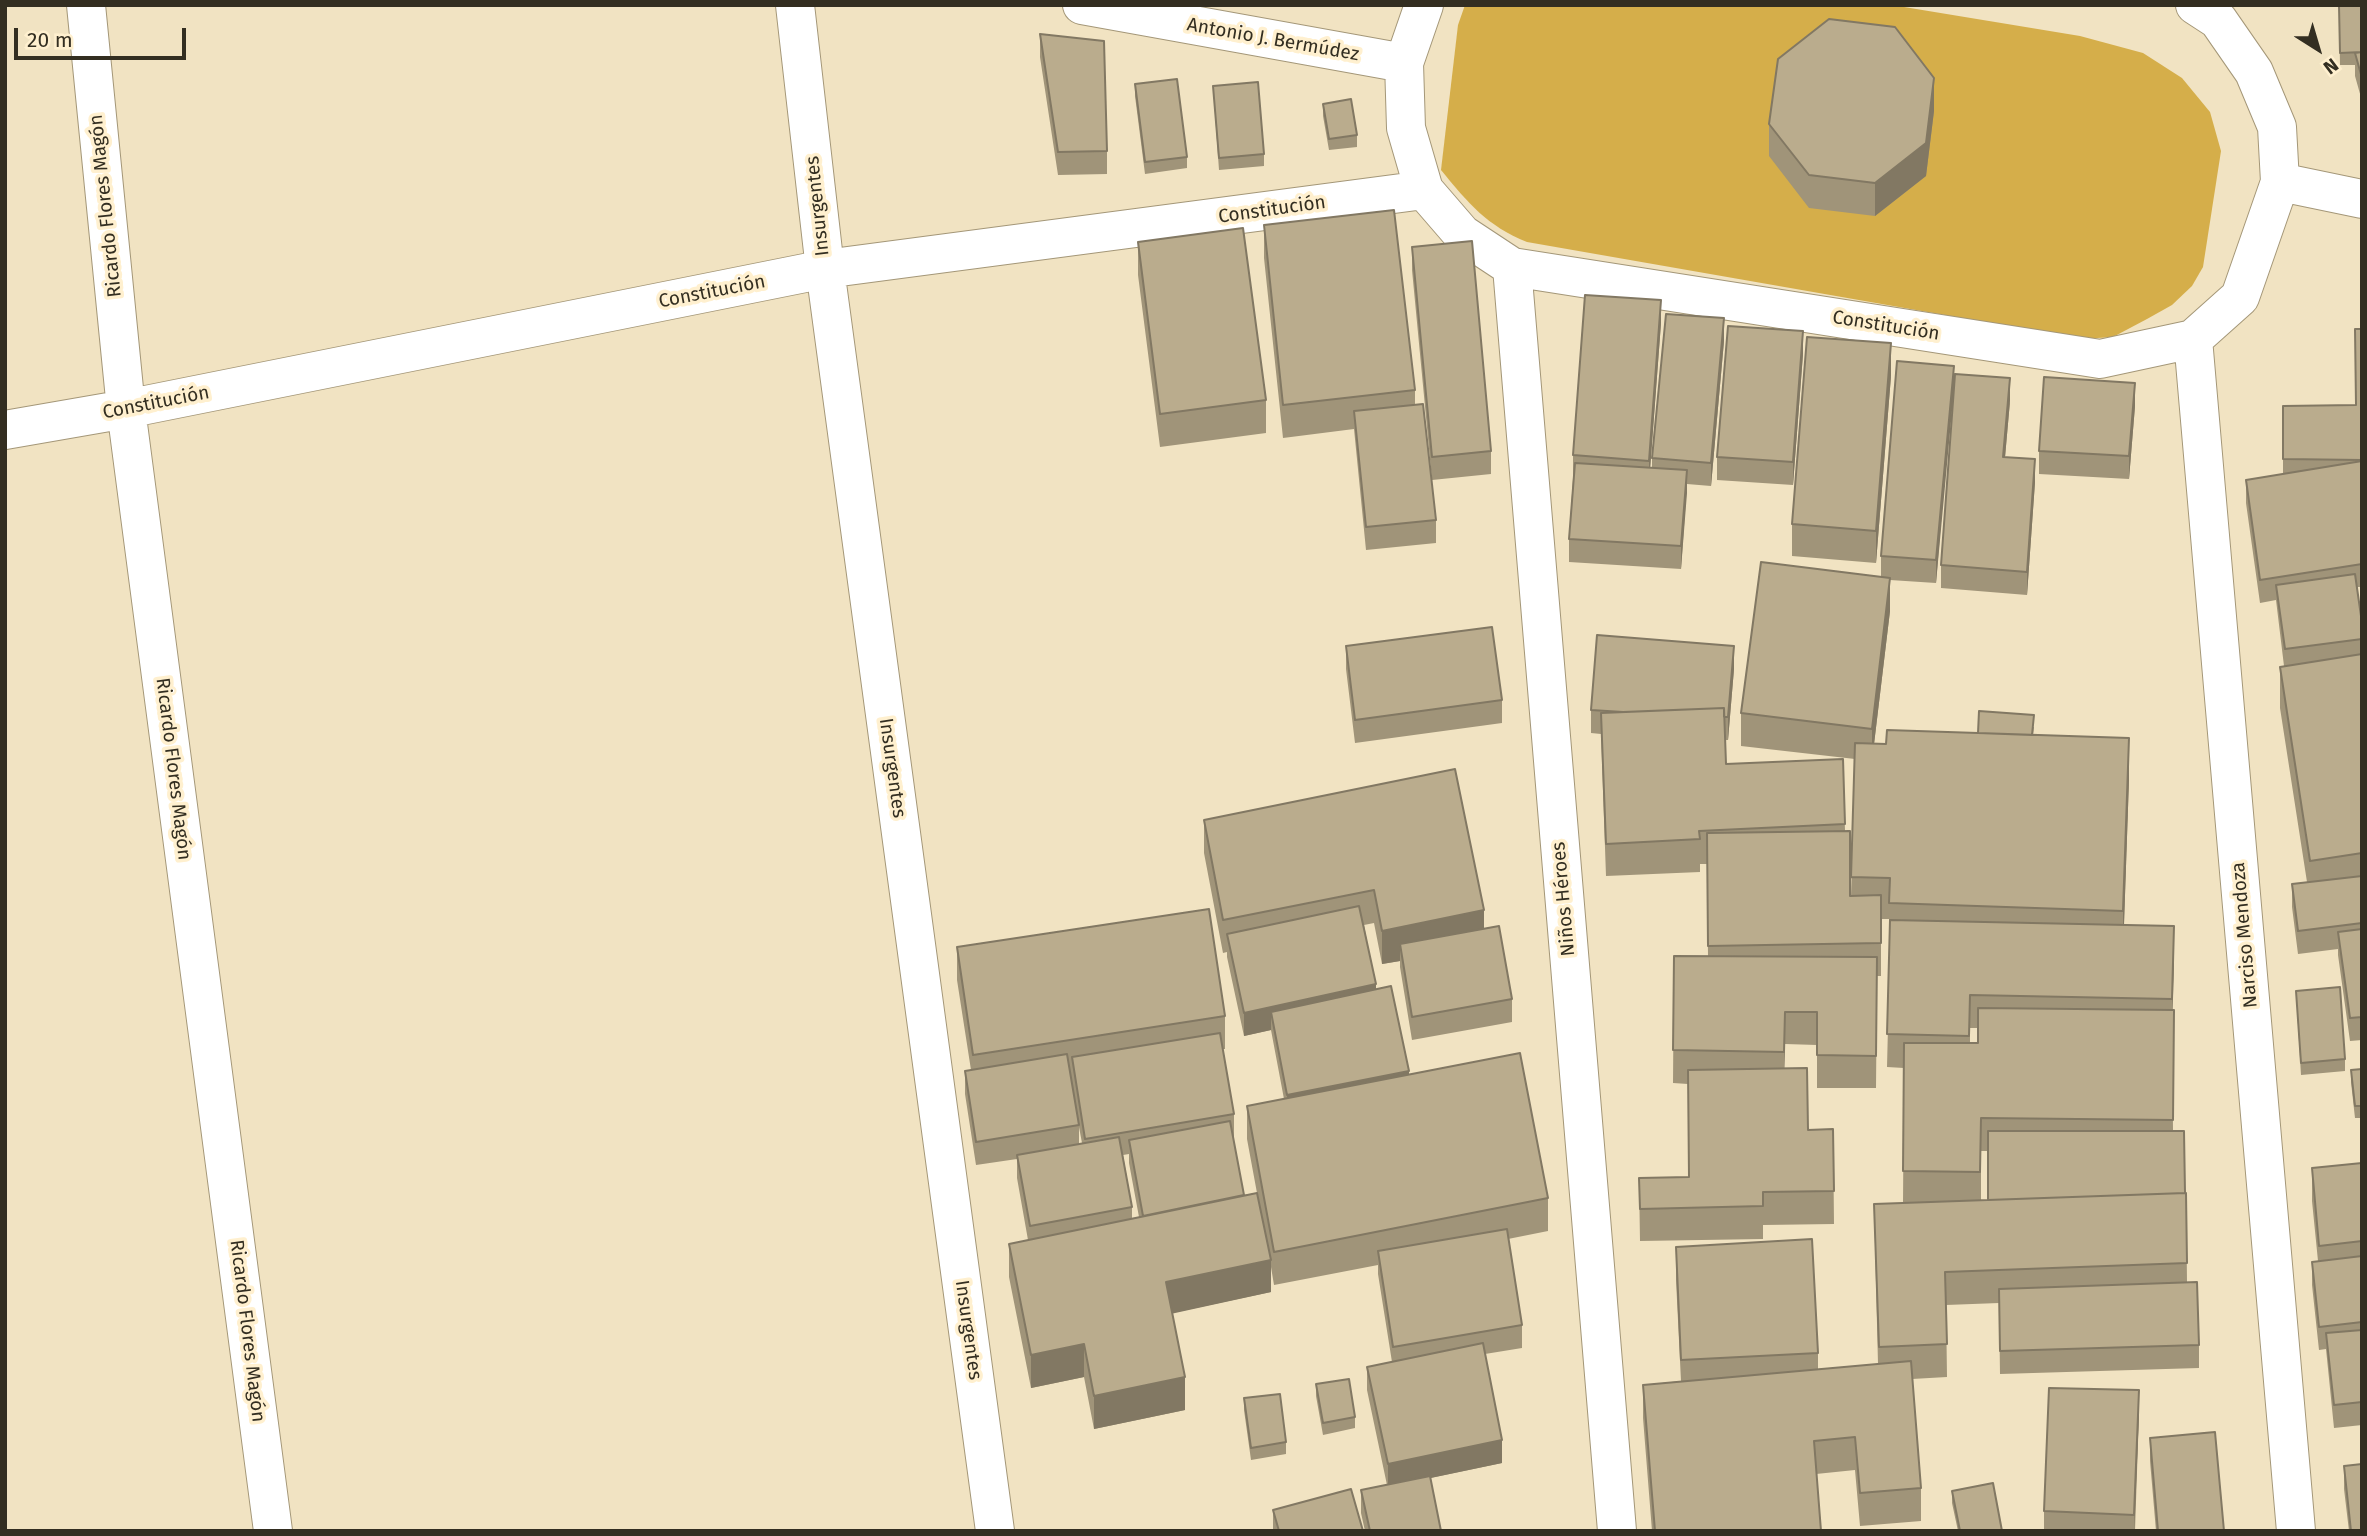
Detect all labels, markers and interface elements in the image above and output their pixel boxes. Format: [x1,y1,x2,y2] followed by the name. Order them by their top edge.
[18,14,189,58] scale bar
[1185,14,1361,66] street label: Antonio J. Bermúdez
[2283,14,2353,84] north arrow
[27,27,73,53] text: 20 m
[2319,53,2343,79] text: N
[85,113,127,299] street label: Ricardo Flores Magón
[801,155,835,257] street label: Insurgentes
[1217,191,1327,229] street label: Constitución
[657,270,767,314] street label: Constitución
[1831,306,1941,346] street label: Constitución
[101,381,211,425] street label: Constitución
[150,676,196,862] street label: Ricardo Flores Magón
[874,717,910,819] street label: Insurgentes
[1548,841,1580,957] street label: Niños Héroes
[2227,861,2263,1009] street label: Narciso Mendoza
[224,1238,270,1424] street label: Ricardo Flores Magón
[950,1279,986,1381] street label: Insurgentes

